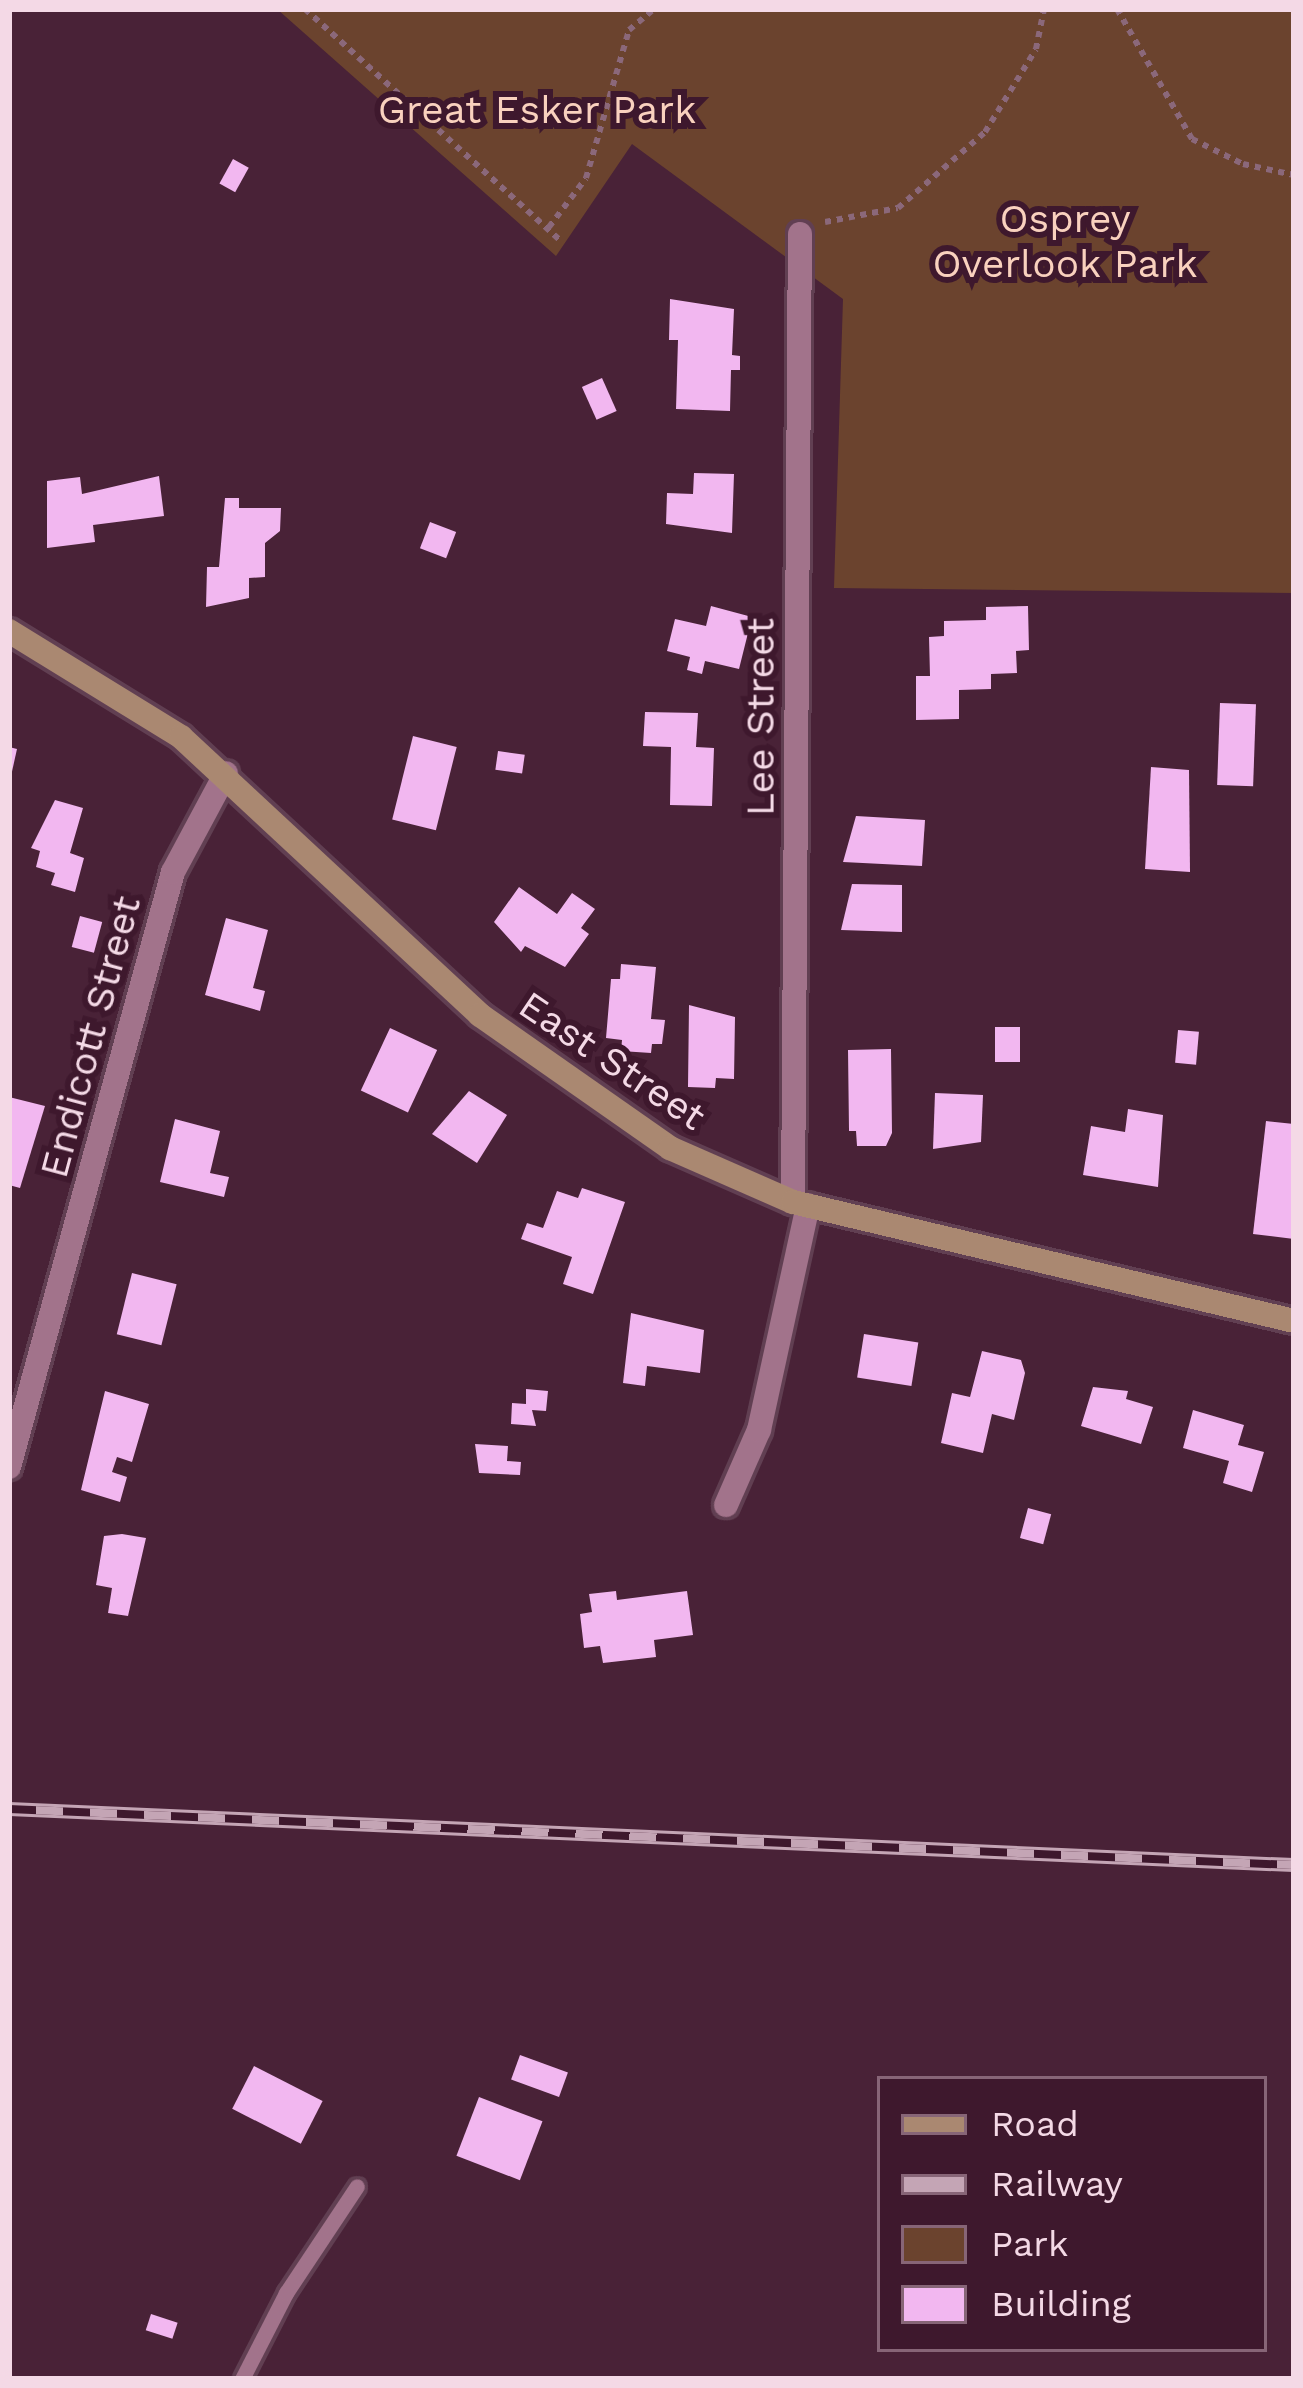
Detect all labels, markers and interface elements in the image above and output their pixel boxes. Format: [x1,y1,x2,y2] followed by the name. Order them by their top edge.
[377,87,697,133] park label: Great Esker Park
[932,197,1198,288] park label: Osprey Overlook Park
[738,618,784,816] street label: Lee Street
[31,891,151,1183] street label: Endicott Street
[510,982,714,1140] street label: East Street
[877,2076,1267,2352] legend
[991,2103,1079,2145] text: Road
[991,2163,1123,2205] text: Railway
[991,2223,1068,2265] text: Park
[991,2283,1131,2325] text: Building

